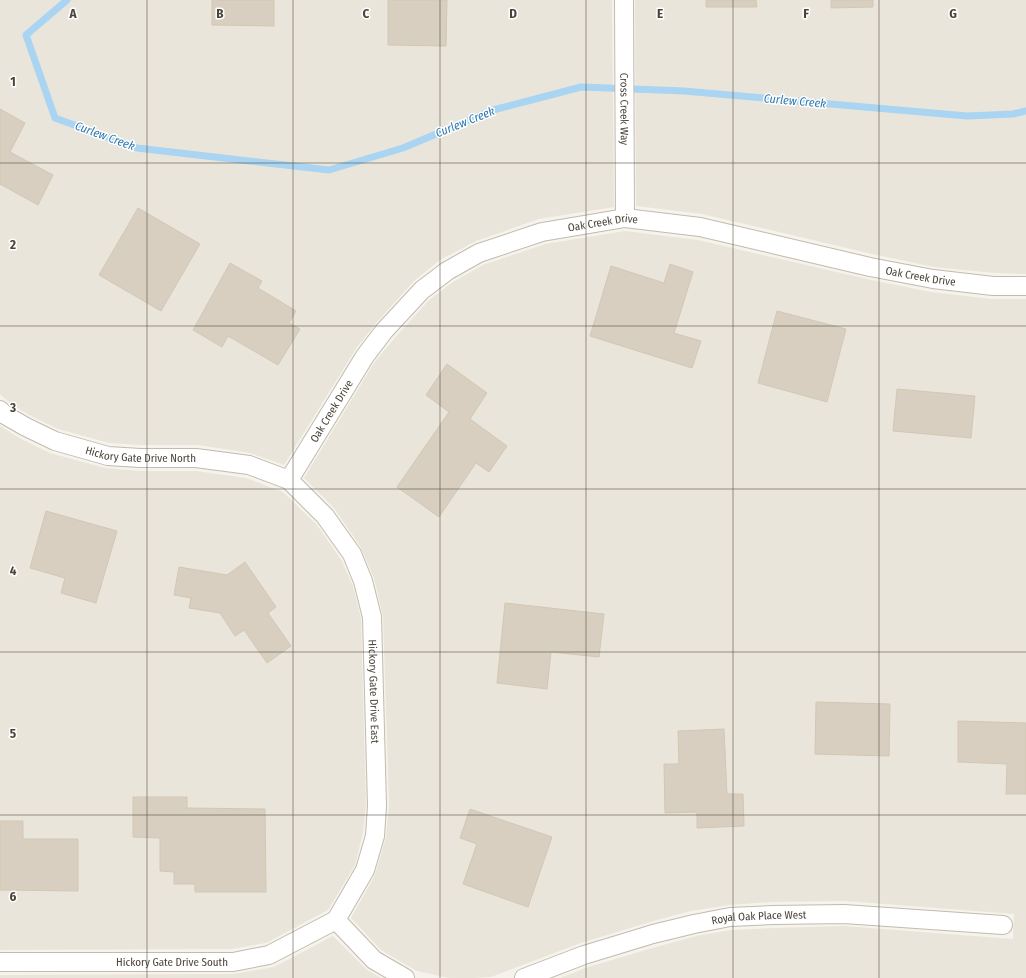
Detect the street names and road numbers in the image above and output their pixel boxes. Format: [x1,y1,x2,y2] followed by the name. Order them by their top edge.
[617,73,631,145] street label: Cross Creek Way
[567,212,639,235] street label: Oak Creek Drive
[884,264,956,289] street label: Oak Creek Drive
[308,378,356,445] street label: Oak Creek Drive
[84,444,196,465] street label: Hickory Gate Drive North
[366,639,381,744] street label: Hickory Gate Drive East
[710,909,807,927] street label: Royal Oak Place West
[116,956,228,969] street label: Hickory Gate Drive South

